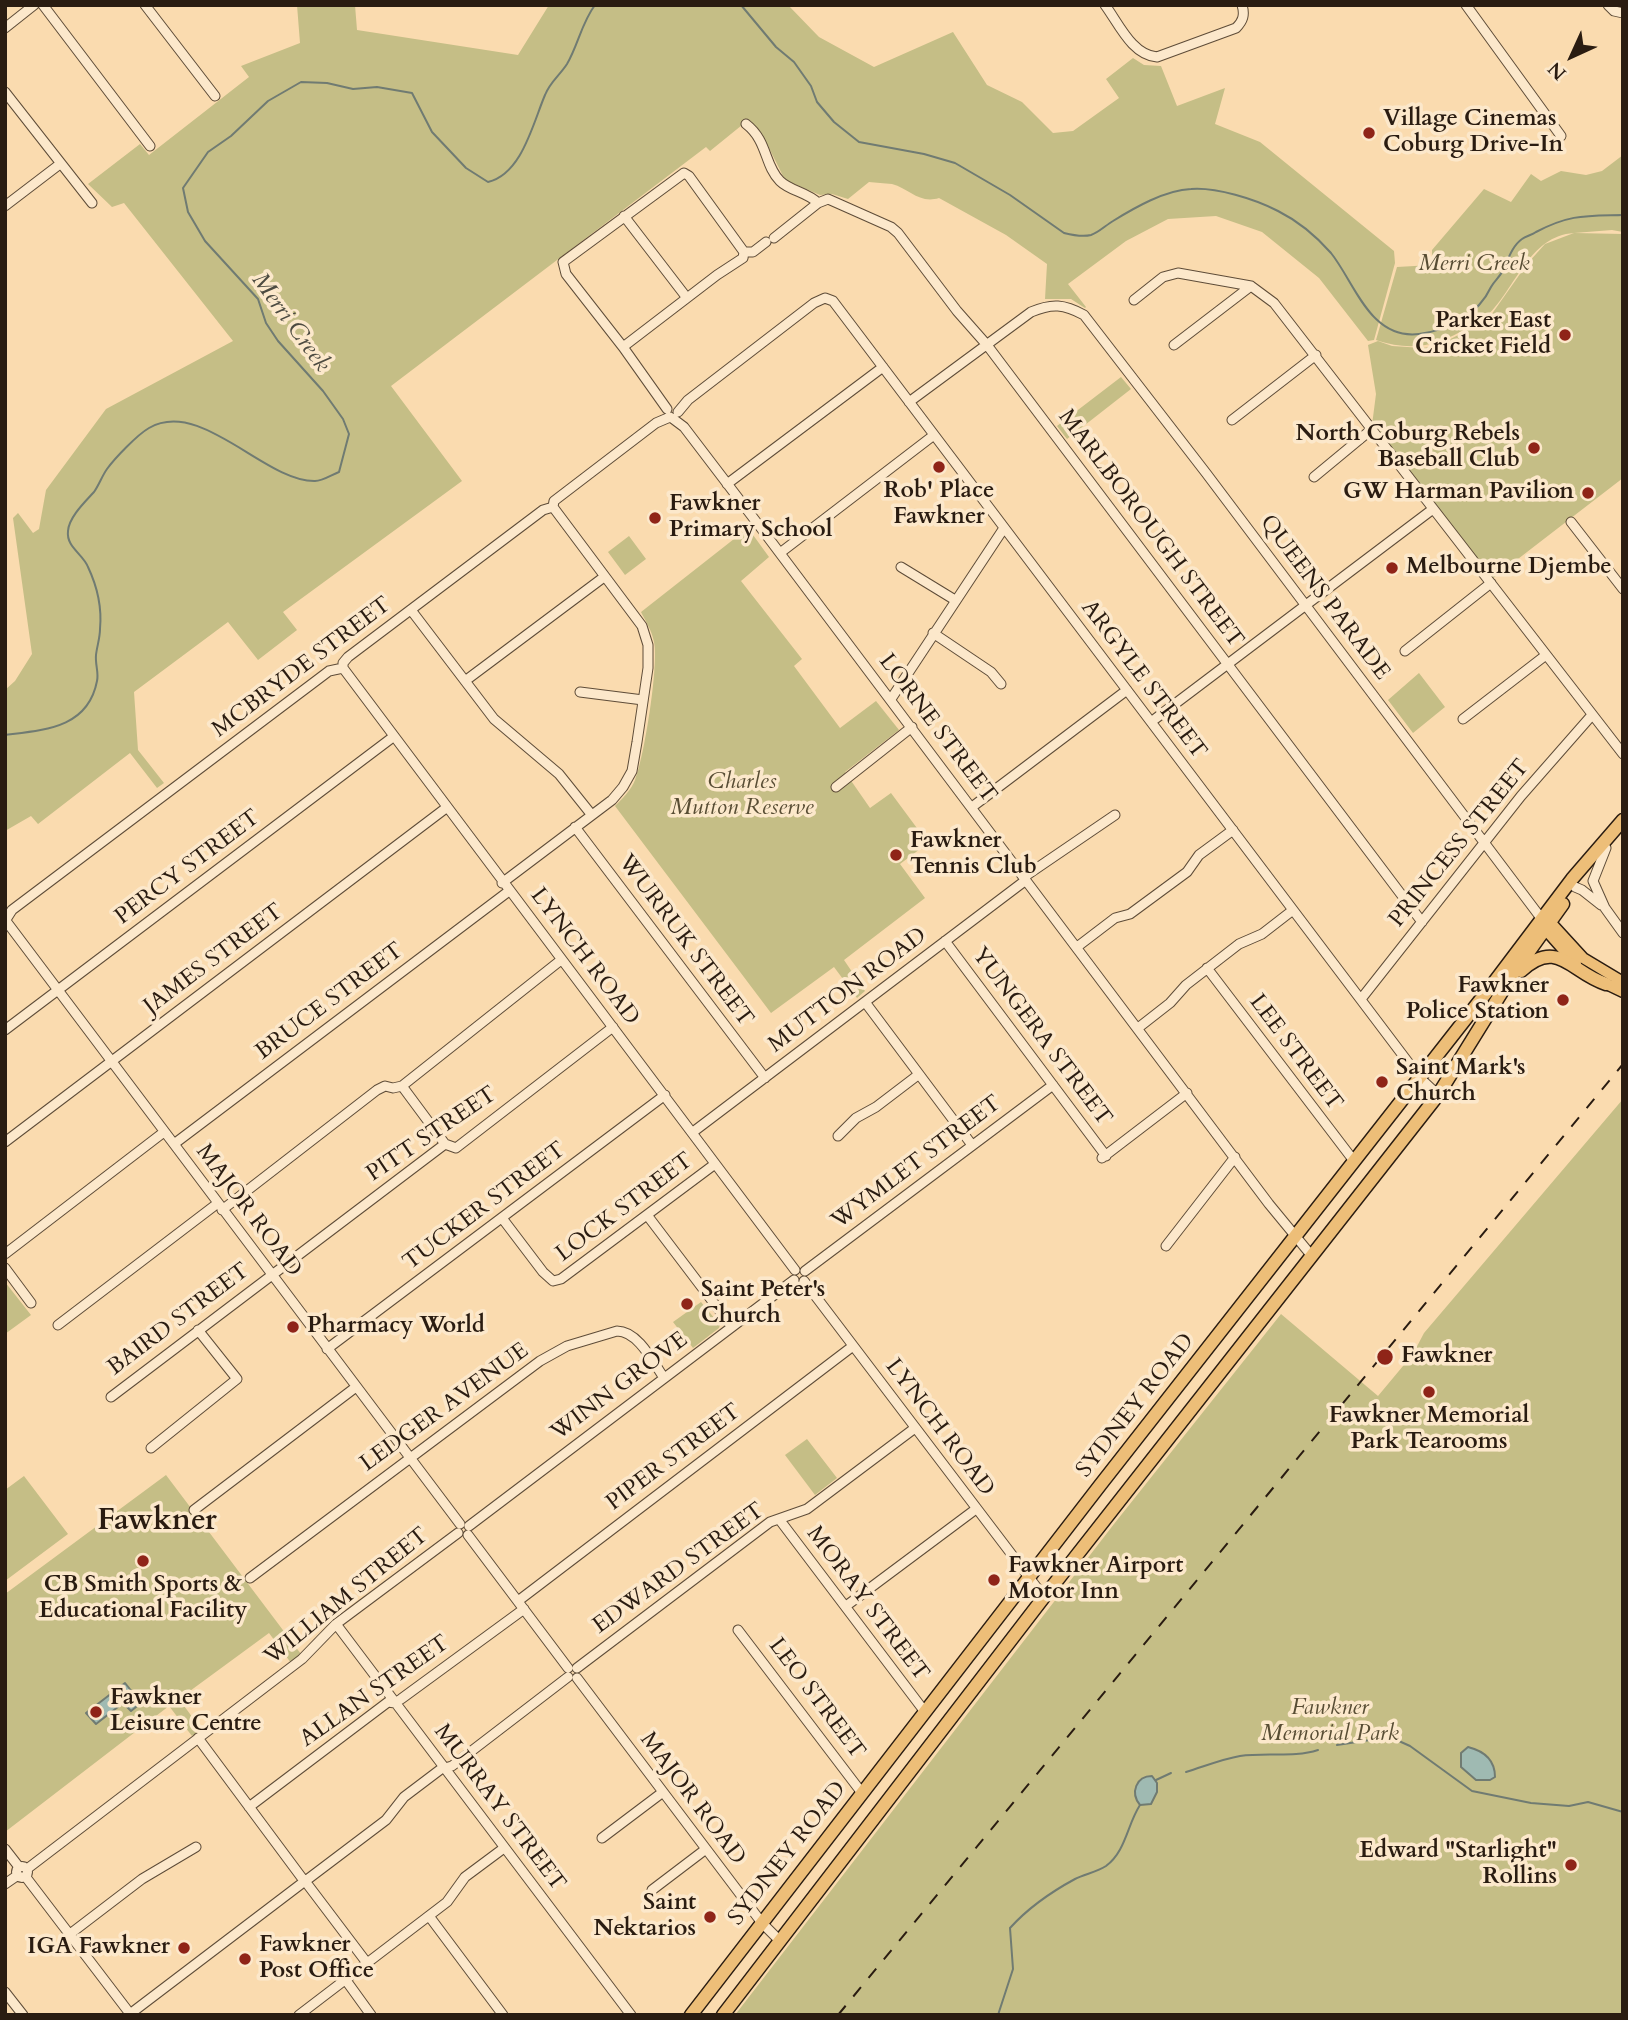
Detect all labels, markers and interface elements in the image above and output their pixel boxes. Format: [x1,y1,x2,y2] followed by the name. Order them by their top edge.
[1537,21,1607,91] north arrow
[1542,56,1572,86] text: N
[1383,106,1563,160] place label: Village Cinemas Coburg Drive-In
[1361,125,1377,141] marker: Village Cinemas Coburg Drive-In
[1418,251,1530,279] park label: Merri Creek
[244,268,336,378] water label: Merri Creek
[1415,308,1551,362] place label: Parker East Cricket Field
[1557,327,1573,343] marker: Parker East Cricket Field
[1051,404,1249,654] street label: MARLBOROUGH STREET
[1296,421,1520,475] place label: North Coburg Rebels Baseball Club
[1526,440,1542,456] marker: North Coburg Rebels Baseball Club
[931,459,947,475] marker: Rob' Place Fawkner
[884,478,994,532] place label: Rob' Place Fawkner
[1343,479,1574,507] place label: GW Harman Pavilion
[1580,485,1596,501] marker: GW Harman Pavilion
[669,491,832,545] place label: Fawkner Primary School
[647,510,663,526] marker: Fawkner Primary School
[1253,510,1395,686] street label: QUEENS PARADE
[1406,554,1612,582] place label: Melbourne Djembe
[1384,560,1400,576] marker: Melbourne Djembe
[207,592,397,744] street label: MCBRYDE STREET
[1074,595,1212,765] street label: ARGYLE STREET
[872,649,1002,809] street label: LORNE STREET
[1384,755,1536,933] street label: PRINCESS STREET
[670,769,814,823] park label: Charles Mutton Reserve
[110,805,266,931] street label: PERCY STREET
[910,828,1037,882] place label: Fawkner Tennis Club
[888,847,904,863] marker: Fawkner Tennis Club
[611,850,759,1032] street label: WURRUK STREET
[523,883,645,1031] street label: LYNCH ROAD
[139,899,289,1021] street label: JAMES STREET
[764,923,932,1059] street label: MUTTON ROAD
[251,937,409,1067] street label: BRUCE STREET
[965,942,1117,1132] street label: YUNGERA STREET
[1406,973,1549,1027] place label: Fawkner Police Station
[1242,990,1348,1116] street label: LEE STREET
[1555,992,1571,1008] marker: Fawkner Police Station
[1396,1055,1525,1109] place label: Saint Mark's Church
[1374,1074,1390,1090] marker: Saint Mark's Church
[362,1081,502,1189] street label: PITT STREET
[827,1090,1007,1236] street label: WYMLET STREET
[398,1137,572,1277] street label: TUCKER STREET
[189,1139,307,1283] street label: MAJOR ROAD
[551,1148,699,1268] street label: LOCK STREET
[103,1258,255,1382] street label: BAIRD STREET
[701,1277,825,1331] place label: Saint Peter's Church
[679,1296,695,1312] marker: Saint Peter's Church
[307,1313,485,1341] place label: Pharmacy World
[285,1319,301,1335] marker: Pharmacy World
[546,1327,694,1447] street label: WINN GROVE
[1071,1328,1201,1484] street label: SYDNEY ROAD
[355,1338,535,1478] street label: LEDGER AVENUE
[1401,1343,1493,1371] place label: Fawkner
[1375,1347,1395,1367] marker: Fawkner
[878,1354,1000,1502] street label: LYNCH ROAD
[1421,1384,1437,1400] marker: Fawkner Memorial Park Tearooms
[601,1399,747,1517] street label: PIPER STREET
[1329,1403,1529,1457] place label: Fawkner Memorial Park Tearooms
[588,1498,770,1640] street label: EDWARD STREET
[97,1504,217,1540] district label: Fawkner
[800,1521,934,1687] street label: MORAY STREET
[260,1522,434,1672] street label: WILLIAM STREET
[135,1553,151,1569] marker: CB Smith Sports & Educational Facility
[1008,1553,1183,1607] place label: Fawkner Airport Motor Inn
[39,1572,247,1626] place label: CB Smith Sports & Educational Facility
[986,1572,1002,1588] marker: Fawkner Airport Motor Inn
[295,1630,455,1754] street label: ALLAN STREET
[762,1633,870,1765] street label: LEO STREET
[110,1685,262,1739] place label: Fawkner Leisure Centre
[1261,1695,1399,1749] park label: Fawkner Memorial Park
[88,1704,104,1720] marker: Fawkner Leisure Centre
[427,1719,571,1897] street label: MURRAY STREET
[633,1727,751,1871] street label: MAJOR ROAD
[723,1776,853,1932] street label: SYDNEY ROAD
[1359,1838,1557,1892] place label: Edward "Starlight" Rollins
[1563,1857,1579,1873] marker: Edward "Starlight" Rollins
[594,1890,696,1944] place label: Saint Nektarios
[702,1909,718,1925] marker: Saint Nektarios
[259,1932,374,1986] place label: Fawkner Post Office
[27,1934,170,1962] place label: IGA Fawkner
[176,1940,192,1956] marker: IGA Fawkner
[237,1951,253,1967] marker: Fawkner Post Office

